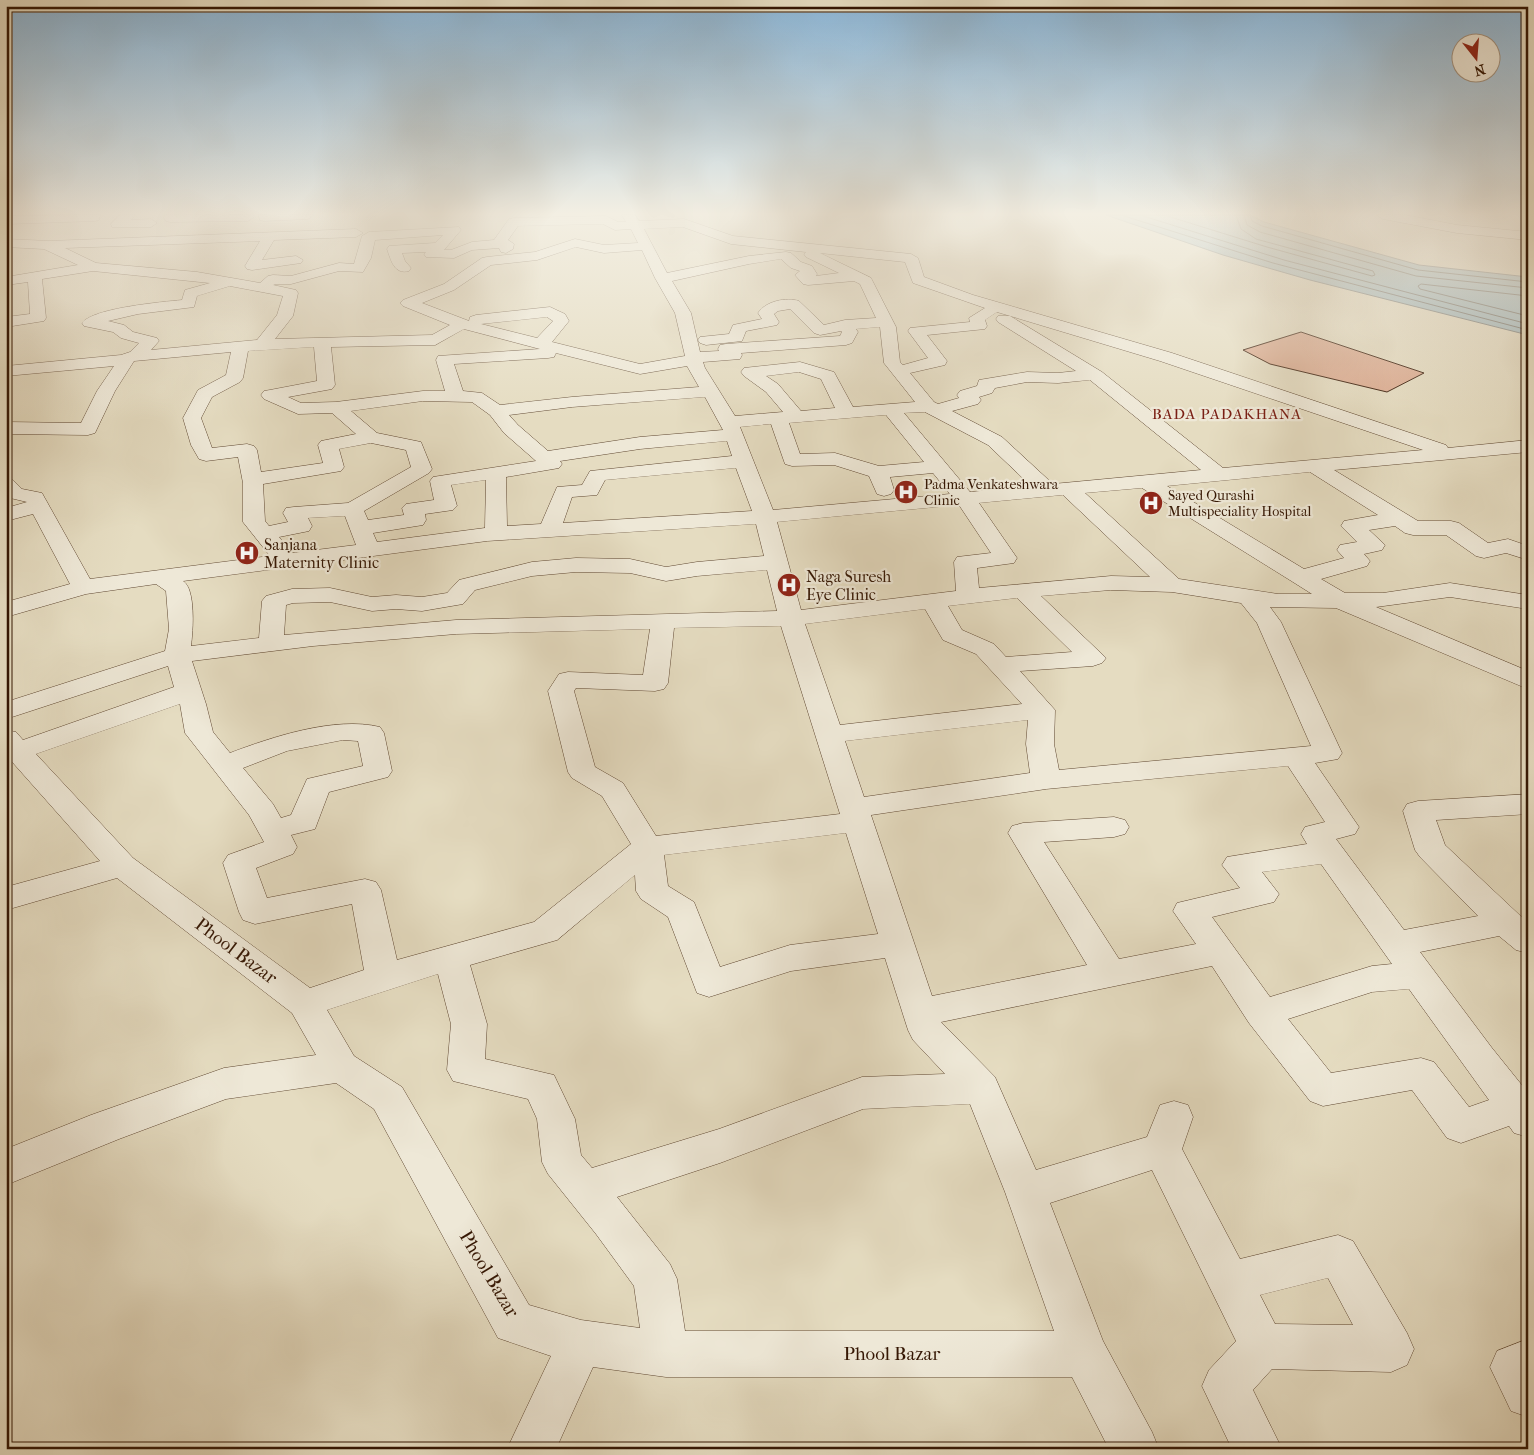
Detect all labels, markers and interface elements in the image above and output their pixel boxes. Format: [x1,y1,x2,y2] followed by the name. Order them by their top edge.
[1452,32,1502,82] north arrow
[1472,60,1487,80] text: N
[1152,405,1302,423] district label: BADA PADAKHANA
[924,476,1059,509] place label: Padma Venkateshwara Clinic
[893,479,919,505] hospital icon: Padma Venkateshwara Clinic
[1168,487,1312,520] place label: Sayed Qurashi Multispeciality Hospital
[1138,490,1164,516] hospital icon: Sayed Qurashi Multispeciality Hospital
[264,535,379,572] place label: Sanjana Maternity Clinic
[234,540,260,566] hospital icon: Sanjana Maternity Clinic
[806,567,891,604] place label: Naga Suresh Eye Clinic
[776,572,802,598] hospital icon: Naga Suresh Eye Clinic
[191,913,282,989] street label: Phool Bazar
[455,1227,524,1322] street label: Phool Bazar
[844,1343,941,1365] street label: Phool Bazar

